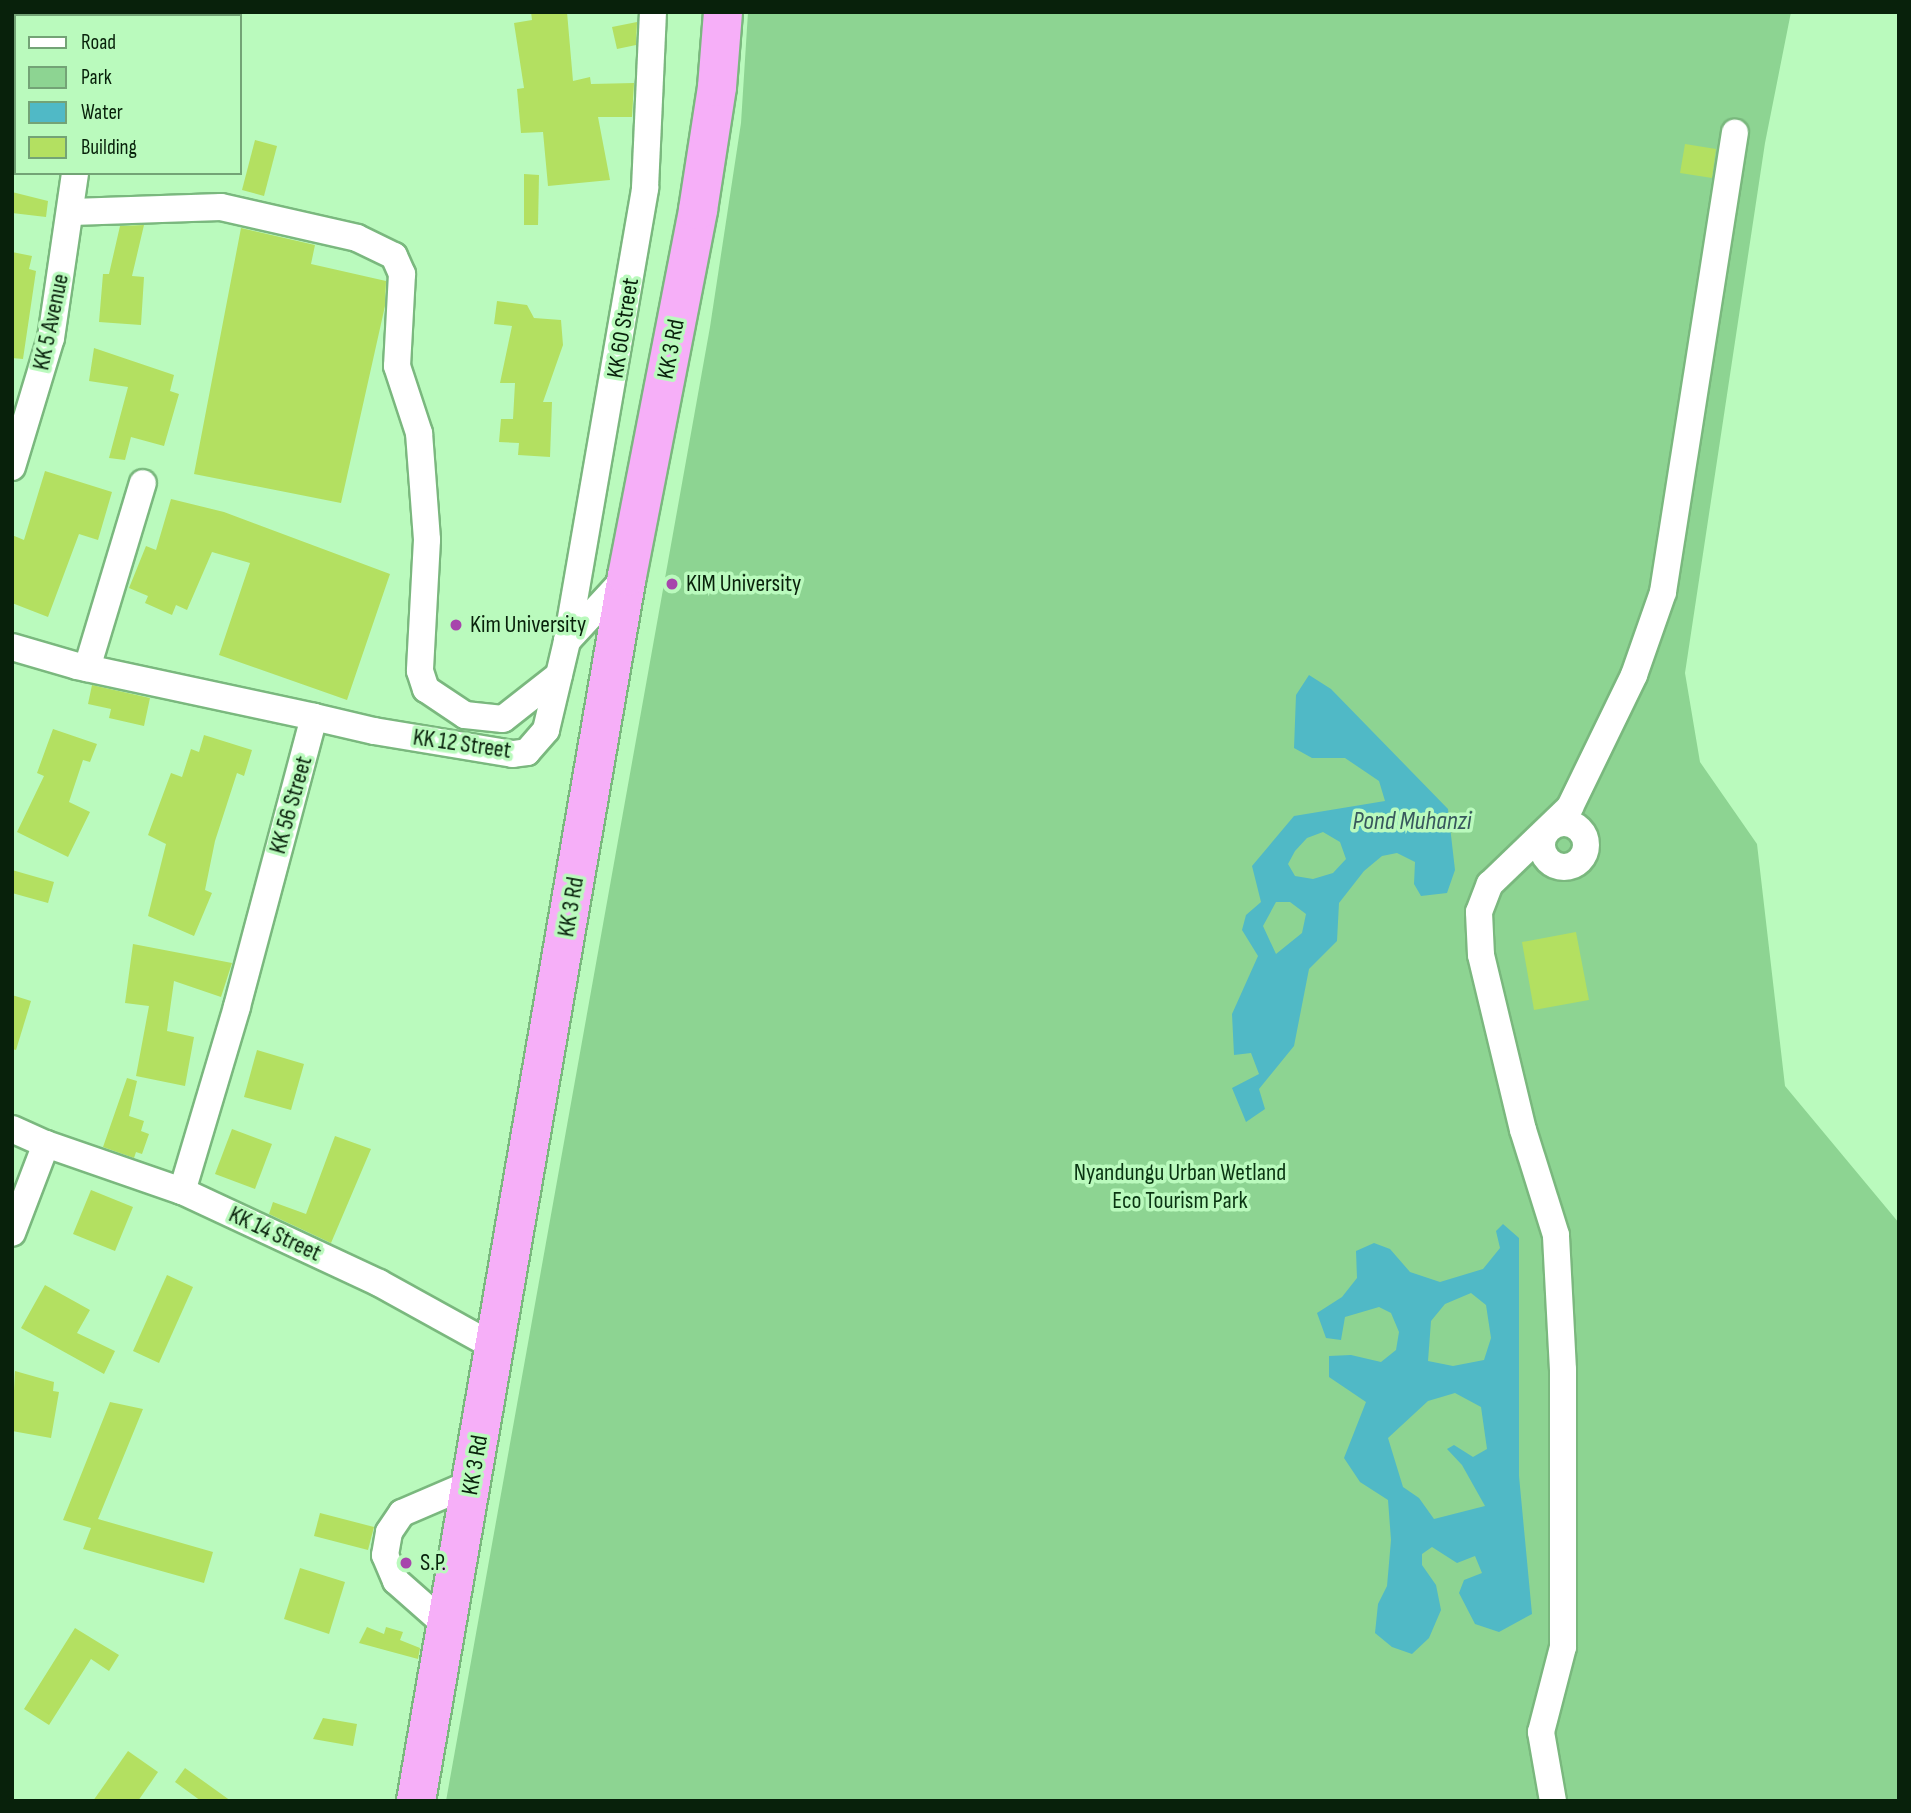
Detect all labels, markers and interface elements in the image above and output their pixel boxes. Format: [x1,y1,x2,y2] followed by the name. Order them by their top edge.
[14,14,242,175] legend
[81,30,116,55] text: Road
[81,65,112,90] text: Park
[81,100,123,125] text: Water
[81,135,137,160] text: Building
[27,271,75,373] street label: KK 5 Avenue
[601,276,645,380] street label: KK 60 Street
[651,317,691,381] street label: KK 3 Rd
[686,570,801,598] place label: KIM University
[664,576,680,592] marker: KIM University
[470,611,586,639] place label: Kim University
[448,617,464,633] marker: Kim University
[411,723,513,765] street label: KK 12 Street
[263,753,319,857] street label: KK 56 Street
[1353,806,1471,838] water label: Pond Muhanzi
[552,875,590,939] street label: KK 3 Rd
[1074,1159,1286,1215] park label: Nyandungu Urban Wetland Eco Tourism Park
[224,1200,326,1268] street label: KK 14 Street
[456,1433,494,1497] street label: KK 3 Rd
[420,1549,446,1577] place label: S.P.
[398,1555,414,1571] marker: S.P.

